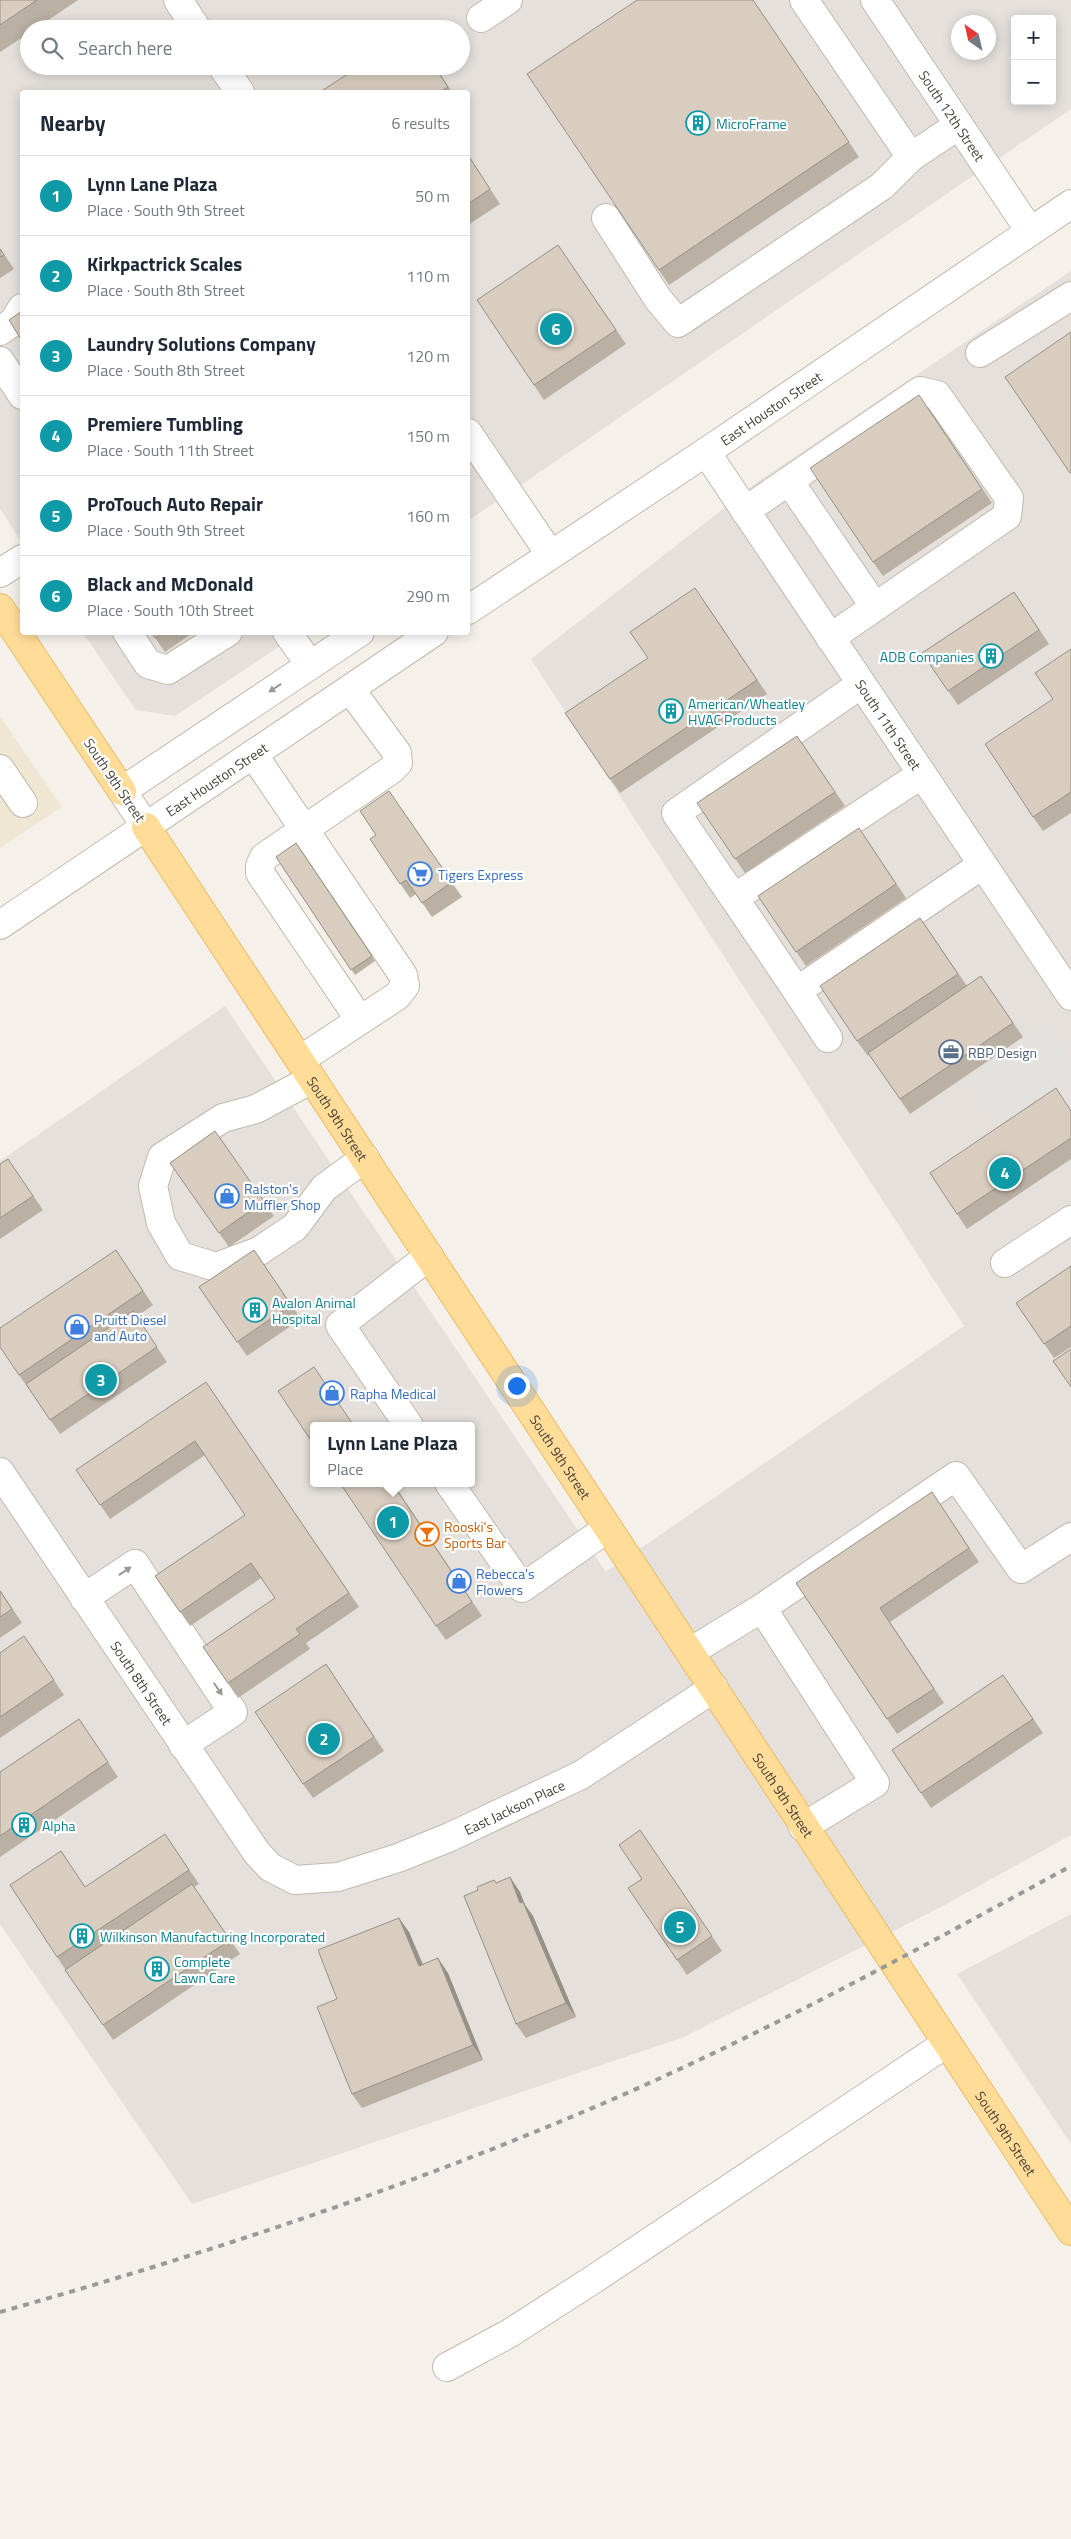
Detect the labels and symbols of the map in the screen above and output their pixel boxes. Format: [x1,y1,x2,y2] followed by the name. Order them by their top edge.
[951,15,996,60] north arrow
[914,66,991,165] street label: South 12th Street
[685,110,711,136] building icon: MicroFrame
[716,113,787,134] place label: MicroFrame
[540,310,572,348] pin: 6
[716,366,826,450] street label: East Houston Street
[978,643,1004,669] building icon: ADB Companies
[880,646,974,667] place label: ADB Companies
[851,675,927,774] street label: South 11th Street
[268,683,282,693] one-way arrow
[688,693,806,730] place label: American/Wheatley HVAC Products
[658,698,684,724] building icon: American/Wheatley HVAC Products
[79,734,151,826] street label: South 9th Street
[161,737,272,821] street label: East Houston Street
[407,861,433,887] supermarket icon: Tigers Express
[438,864,523,885] place label: Tigers Express
[938,1039,964,1065] office icon: RBP Design
[968,1042,1037,1063] place label: RBP Design
[302,1072,374,1165] street label: South 9th Street
[989,1154,1021,1192] pin: 4
[244,1178,321,1215] place label: Ralston's Muffler Shop
[214,1183,240,1209] shop icon: Ralston's Muffler Shop
[272,1292,356,1329] place label: Avalon Animal Hospital
[242,1297,268,1323] building icon: Avalon Animal Hospital
[94,1309,167,1346] place label: Pruitt Diesel and Auto
[64,1314,90,1340] shop icon: Pruitt Diesel and Auto
[85,1361,117,1399] pin: 3
[504,1373,530,1399] your location
[319,1380,345,1406] shop icon: Rapha Medical
[350,1383,436,1404] place label: Rapha Medical
[525,1410,596,1503] street label: South 9th Street
[377,1503,409,1541] pin: 1
[444,1516,506,1553] place label: Rooski's Sports Bar
[414,1521,440,1547] bar icon: Rooski's Sports Bar
[476,1563,534,1600] place label: Rebecca's Flowers
[118,1566,131,1576] one-way arrow
[446,1568,472,1594] shop icon: Rebecca's Flowers
[106,1636,178,1729] street label: South 8th Street
[213,1683,223,1696] one-way arrow
[308,1720,340,1758] pin: 2
[748,1748,819,1841] street label: South 9th Street
[460,1774,568,1840] street label: East Jackson Place
[11,1812,37,1838] building icon: Alpha
[42,1815,76,1836] place label: Alpha
[664,1908,696,1946] pin: 5
[69,1923,95,1949] building icon: Wilkinson Manufacturing Incorporated
[100,1926,325,1947] place label: Wilkinson Manufacturing Incorporated
[174,1951,235,1988] place label: Complete Lawn Care
[144,1956,170,1982] building icon: Complete Lawn Care
[971,2087,1042,2180] street label: South 9th Street

